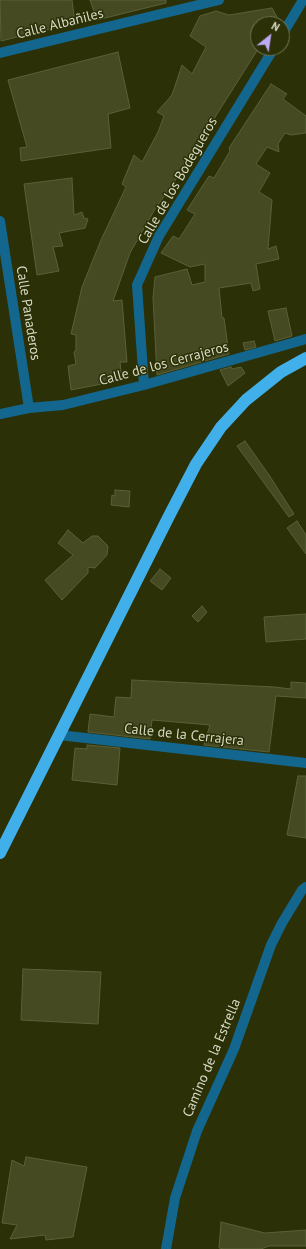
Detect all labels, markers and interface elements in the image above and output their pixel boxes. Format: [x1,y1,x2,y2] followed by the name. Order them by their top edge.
[15,5,105,43] street label: Calle Albañiles
[250,16,290,56] north arrow
[269,19,282,34] text: N
[135,115,221,247] street label: Calle de los Bodegueros
[12,265,44,361] street label: Calle Panaderos
[97,339,231,389] street label: Calle de los Cerrajeros
[123,720,245,750] street label: Calle de la Cerrajera
[179,996,245,1120] street label: Camino de la Estrella

